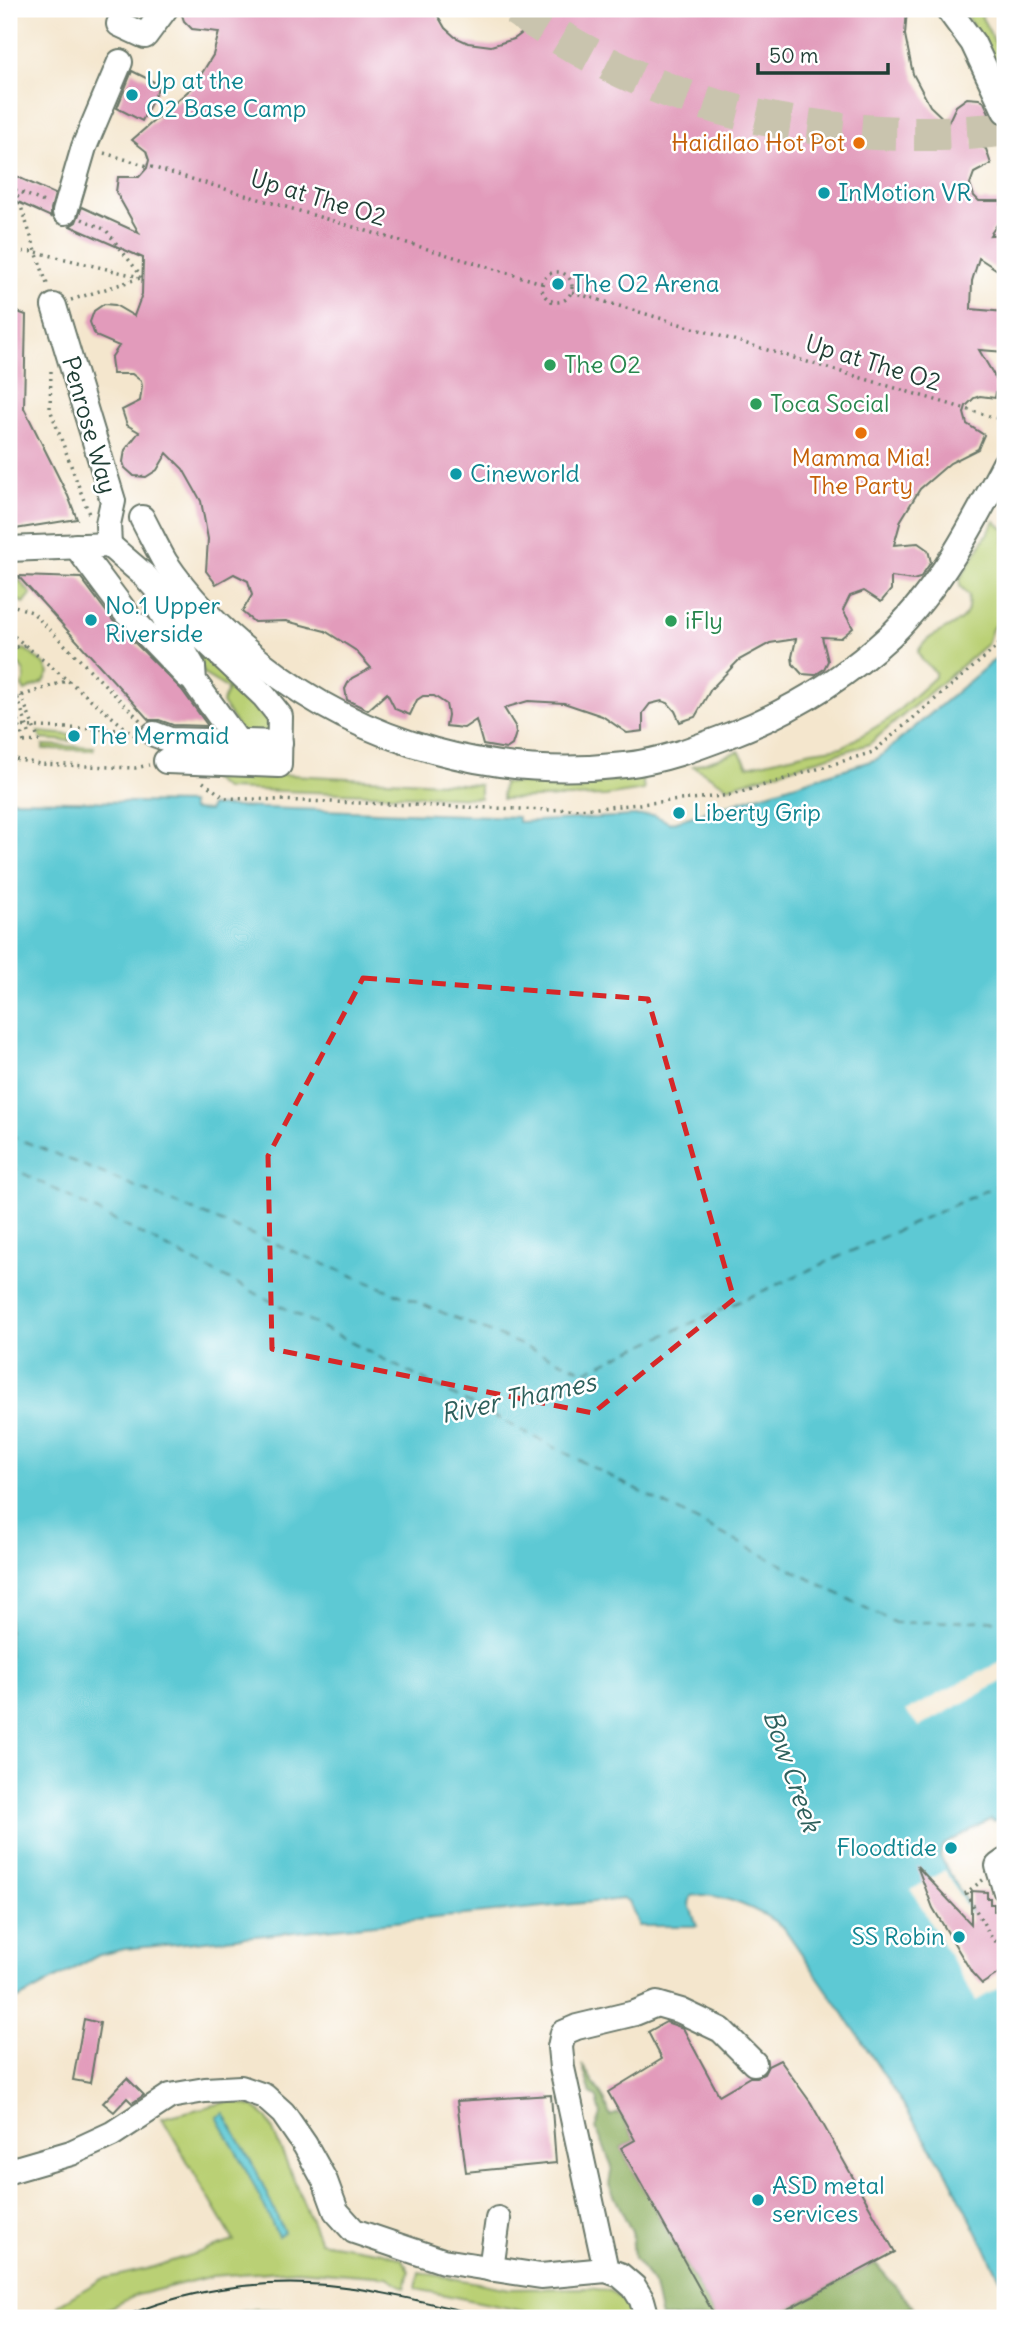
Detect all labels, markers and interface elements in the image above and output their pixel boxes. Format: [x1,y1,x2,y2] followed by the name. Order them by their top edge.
[758,32,888,76] scale bar
[769,42,818,69] text: 50 m
[146,65,306,123] place label: Up at the O2 Base Camp
[124,87,140,103] marker: Up at the O2 Base Camp
[671,127,845,157] place label: Haidilao Hot Pot
[851,135,867,151] marker: Haidilao Hot Pot
[247,162,390,232] street label: Up at The O2
[838,177,971,207] place label: InMotion VR
[816,185,832,201] marker: InMotion VR
[572,268,720,298] place label: The O2 Arena
[550,276,566,292] marker: The O2 Arena
[802,327,945,397] street label: Up at The O2
[564,349,641,379] place label: The O2
[56,353,124,497] street label: Penrose Way
[542,357,558,373] marker: The O2
[770,388,889,418] place label: Toca Social
[748,396,764,412] marker: Toca Social
[853,425,869,441] marker: Mamma Mia! The Party
[792,442,930,500] place label: Mamma Mia! The Party
[470,458,580,488] place label: Cineworld
[448,466,464,482] marker: Cineworld
[105,590,221,648] place label: No.1 Upper Riverside
[685,605,723,635] place label: iFly
[83,612,99,628] marker: No.1 Upper Riverside
[663,613,679,629] marker: iFly
[88,720,229,750] place label: The Mermaid
[66,728,82,744] marker: The Mermaid
[693,797,821,827] place label: Liberty Grip
[671,805,687,821] marker: Liberty Grip
[437,1365,601,1430] water label: River Thames
[756,1706,829,1838] water label: Bow Creek
[837,1832,937,1862] place label: Floodtide
[943,1840,959,1856] marker: Floodtide
[852,1921,945,1951] place label: SS Robin
[951,1929,967,1945] marker: SS Robin
[772,2170,885,2228] place label: ASD metal services
[750,2192,766,2208] marker: ASD metal services

